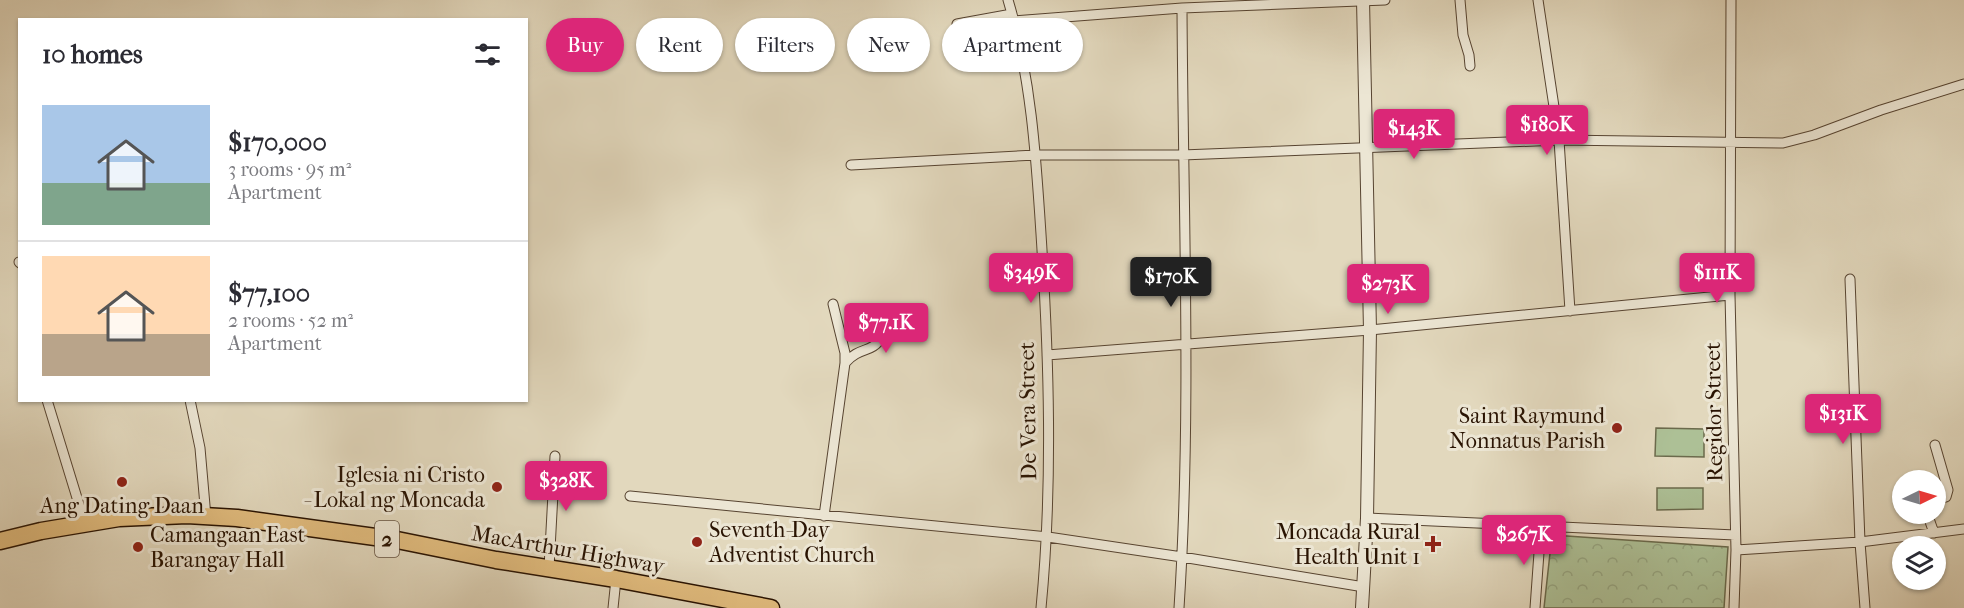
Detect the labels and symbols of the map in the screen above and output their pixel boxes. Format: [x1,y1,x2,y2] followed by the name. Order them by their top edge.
[1505,105,1589,156] pin: $180K
[1372,109,1456,160] pin: $143K
[989,253,1073,304] pin: $349K
[1675,253,1759,304] pin: $111K
[1129,257,1213,308] pin: $170K
[1346,264,1430,315] pin: $273K
[837,303,935,354] pin: $77.1K
[1014,341,1042,481] street label: De Vera Street
[1700,342,1728,482] street label: Regidor Street
[1801,394,1885,445] pin: $131K
[1449,403,1606,454] place label: Saint Raymund Nonnatus Parish
[1610,421,1624,435] marker: Saint Raymund Nonnatus Parish
[524,461,608,512] pin: $328K
[303,462,486,513] place label: Iglesia ni Cristo - Lokal ng Moncada
[1892,470,1946,524] north arrow
[115,475,129,489] marker: Ang Dating Daan
[490,480,504,494] marker: Iglesia ni Cristo - Lokal ng Moncada
[39,493,204,519] place label: Ang Dating Daan
[1482,515,1566,566] pin: $267K
[708,517,875,568] place label: Seventh-Day Adventist Church
[1276,519,1420,570] place label: Moncada Rural Health Unit 1
[469,520,668,580] street label: MacArthur Highway
[375,521,399,557] road number: 2
[150,522,306,573] place label: Camangaan East Barangay Hall
[690,535,704,549] marker: Seventh-Day Adventist Church
[1424,535,1442,553] marker: Moncada Rural Health Unit 1
[131,540,145,554] marker: Camangaan East Barangay Hall

